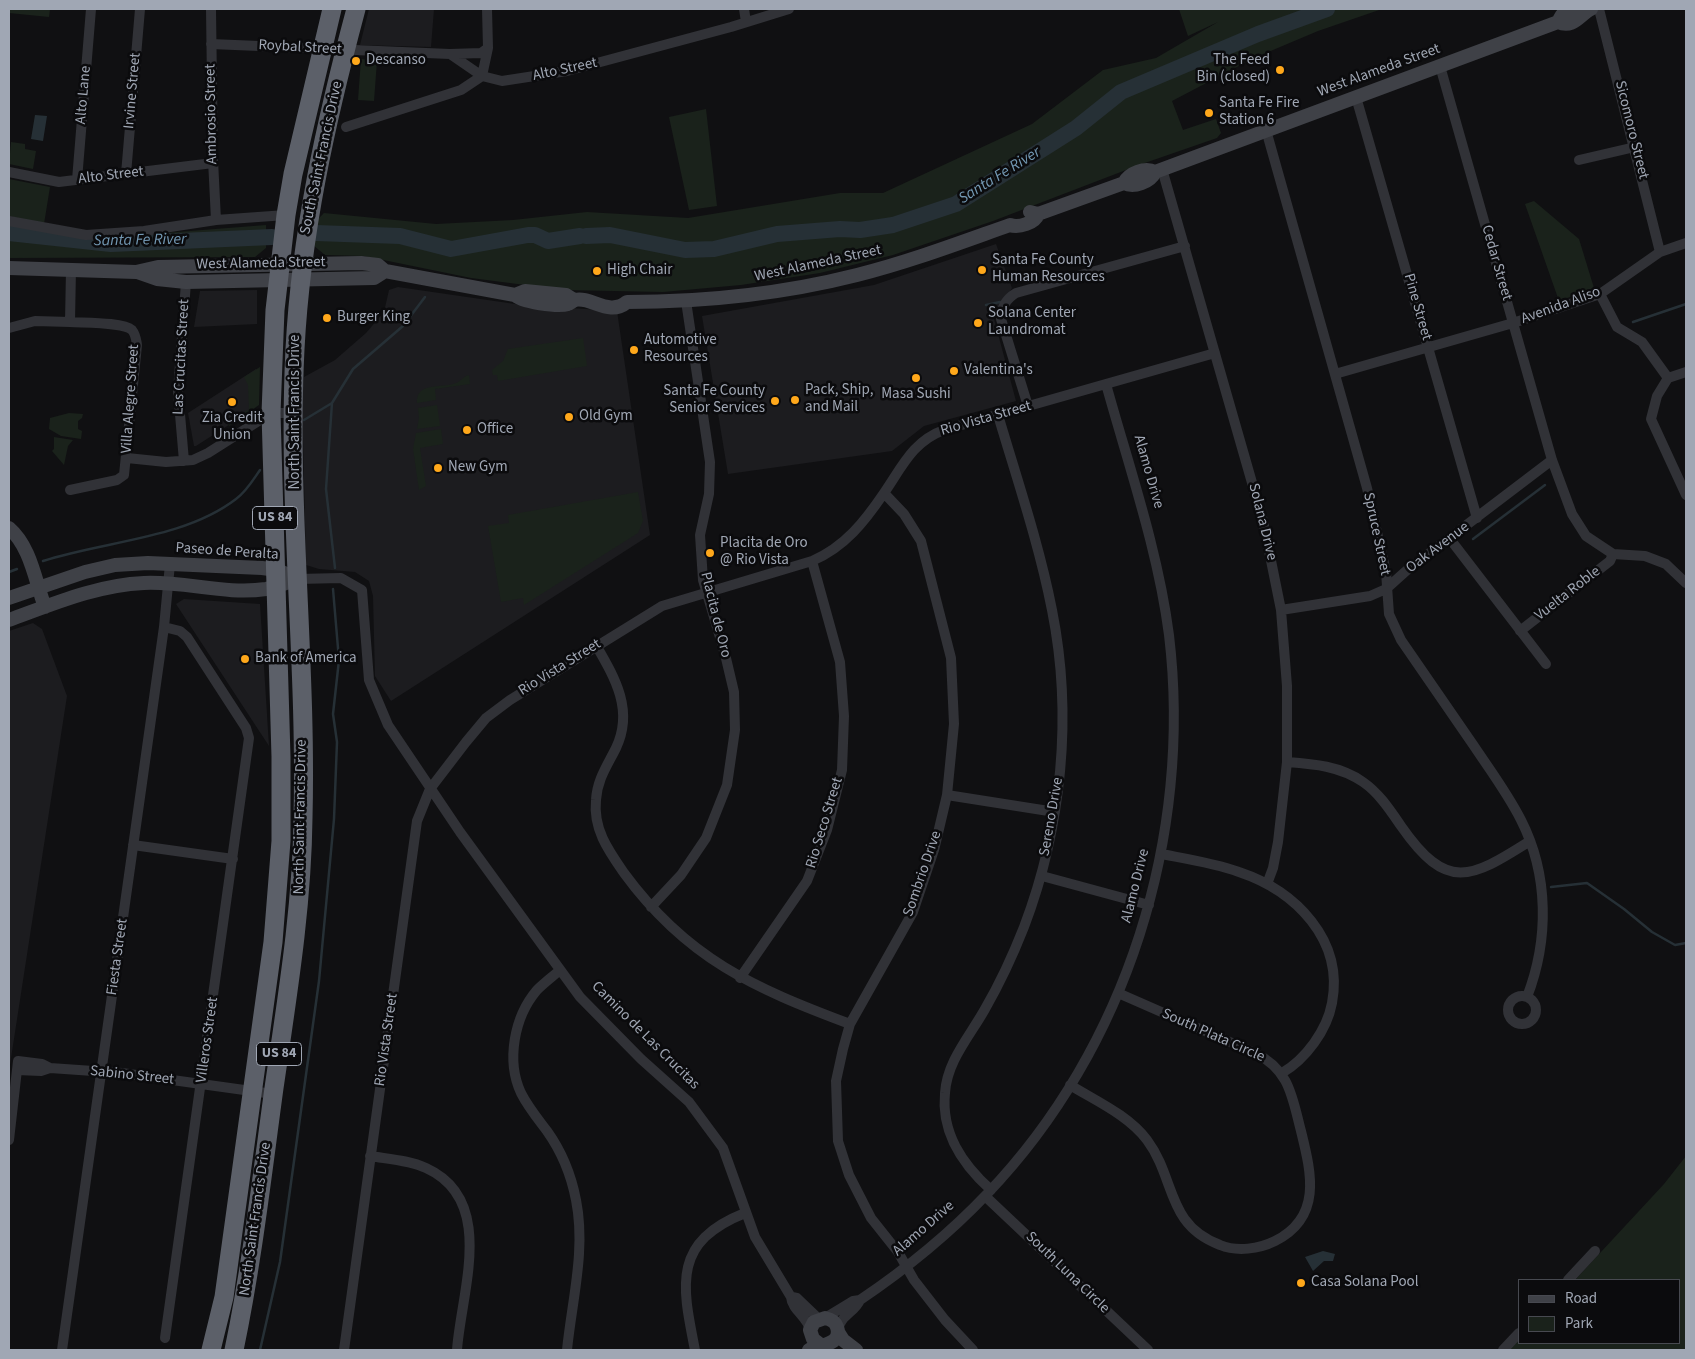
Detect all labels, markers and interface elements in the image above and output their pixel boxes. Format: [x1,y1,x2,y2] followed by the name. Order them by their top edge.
[258,37,342,59] street label: Roybal Street
[1315,40,1443,102] street label: West Alameda Street
[121,52,145,130] street label: Irvine Street
[366,52,426,70] place label: Descanso
[1196,52,1270,87] place label: The Feed Bin (closed)
[531,54,599,86] street label: Alto Street
[350,55,362,67] marker: Descanso
[202,63,222,165] street label: Ambrosio Street
[1274,64,1286,76] marker: The Feed Bin (closed)
[72,65,96,125] street label: Alto Lane
[1610,79,1652,181] street label: Sicomoro Street
[297,80,347,236] street label: South Saint Francis Drive
[1219,95,1299,130] place label: Santa Fe Fire Station 6
[1203,107,1215,119] marker: Santa Fe Fire Station 6
[955,143,1045,209] water label: Santa Fe River
[77,163,145,189] street label: Alto Street
[1477,223,1515,303] street label: Cedar Street
[93,231,187,251] water label: Santa Fe River
[753,242,883,286] street label: West Alameda Street
[992,252,1105,287] place label: Santa Fe County Human Resources
[196,254,326,274] street label: West Alameda Street
[607,262,672,280] place label: High Chair
[976,264,988,276] marker: Santa Fe County Human Resources
[591,265,603,277] marker: High Chair
[1399,272,1435,342] street label: Pine Street
[1519,283,1603,329] street label: Avenida Aliso
[170,299,194,415] street label: Las Crucitas Street
[988,305,1076,340] place label: Solana Center Laundromat
[337,309,410,327] place label: Burger King
[321,312,333,324] marker: Burger King
[972,317,984,329] marker: Solana Center Laundromat
[644,332,717,367] place label: Automotive Resources
[287,335,305,489] street label: North Saint Francis Drive
[118,344,144,454] street label: Villa Alegre Street
[628,344,640,356] marker: Automotive Resources
[964,362,1033,380] place label: Valentina's
[948,365,960,377] marker: Valentina's
[910,372,922,384] marker: Masa Sushi
[805,382,873,417] place label: Pack, Ship, and Mail
[663,383,765,418] place label: Santa Fe County Senior Services
[881,386,951,404] place label: Masa Sushi
[789,394,801,406] marker: Pack, Ship, and Mail
[769,395,781,407] marker: Santa Fe County Senior Services
[226,396,238,408] marker: Zia Credit Union
[939,397,1033,441] street label: Rio Vista Street
[579,408,633,426] place label: Old Gym
[202,410,262,445] place label: Zia Credit Union
[563,411,575,423] marker: Old Gym
[477,421,513,439] place label: Office
[461,424,473,436] marker: Office
[1129,433,1167,511] street label: Alamo Drive
[448,459,508,477] place label: New Gym
[432,462,444,474] marker: New Gym
[1244,482,1280,562] street label: Solana Drive
[1358,491,1394,577] street label: Spruce Street
[252,506,298,530] road number: US 84
[1403,518,1473,578] street label: Oak Avenue
[720,535,808,570] place label: Placita de Oro @ Rio Vista
[175,539,279,565] street label: Paseo de Peralta
[704,547,716,559] marker: Placita de Oro @ Rio Vista
[1532,563,1604,625] street label: Vuelta Roble
[696,570,734,660] street label: Placita de Oro
[516,636,604,700] street label: Rio Vista Street
[255,650,357,668] place label: Bank of America
[239,653,251,665] marker: Bank of America
[291,739,311,895] street label: North Saint Francis Drive
[803,775,847,871] street label: Rio Seco Street
[1036,776,1068,858] street label: Sereno Drive
[900,829,946,919] street label: Sombrio Drive
[1118,847,1154,925] street label: Alamo Drive
[104,917,132,997] street label: Fiesta Street
[587,978,703,1094] street label: Camino de Las Crucitas
[372,992,402,1088] street label: Rio Vista Street
[193,996,223,1084] street label: Villeros Street
[1159,1005,1267,1067] street label: South Plata Circle
[256,1042,302,1066] road number: US 84
[89,1063,175,1089] street label: Sabino Street
[236,1141,276,1297] street label: North Saint Francis Drive
[890,1197,958,1261] street label: Alamo Drive
[1021,1228,1113,1318] street label: South Luna Circle
[1311,1274,1418,1292] place label: Casa Solana Pool
[1295,1277,1307,1289] marker: Casa Solana Pool
[1518,1279,1680,1344] legend
[1565,1288,1597,1309] text: Road
[1565,1313,1593,1334] text: Park

